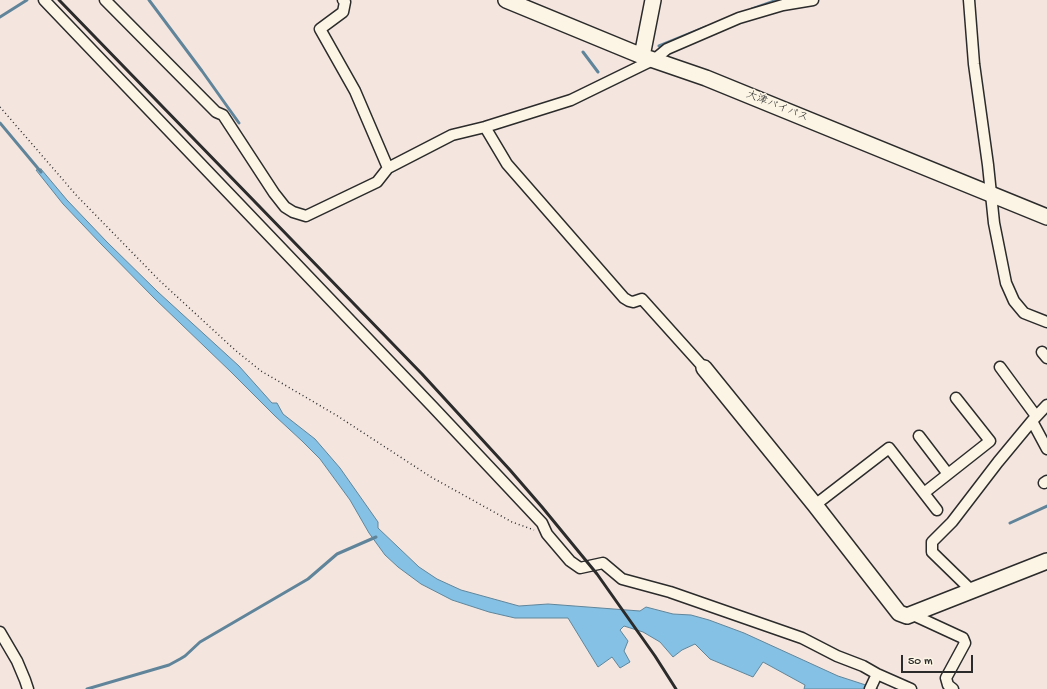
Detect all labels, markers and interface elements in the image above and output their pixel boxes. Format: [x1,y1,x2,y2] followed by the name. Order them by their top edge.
[744,89,810,125] street label: 大津バイパス
[903,647,975,673] scale bar
[908,655,933,669] text: 50 m

